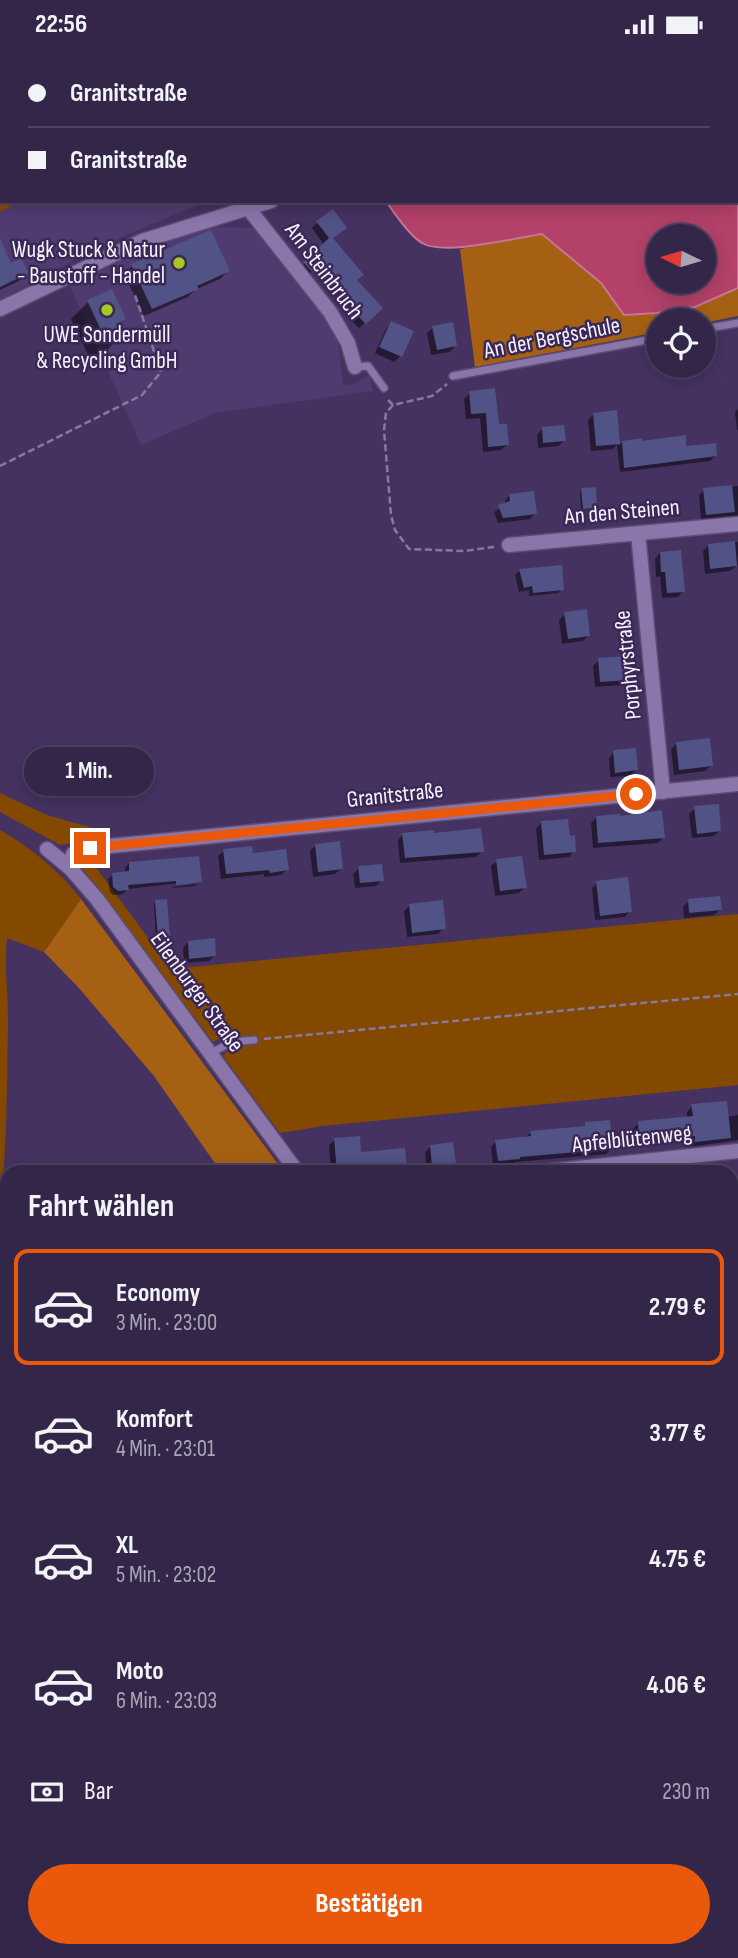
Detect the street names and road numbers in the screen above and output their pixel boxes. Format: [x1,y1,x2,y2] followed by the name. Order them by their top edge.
[278,216,369,325] street label: Am Steinbruch
[481,311,622,365] street label: An der Bergschule
[562,493,681,531] street label: An den Steinen
[608,609,648,721] street label: Porphyrstraße
[345,776,445,814] street label: Granitstraße
[144,926,250,1058] street label: Eilenburger Straße
[570,1119,693,1159] street label: Apfelblütenweg

